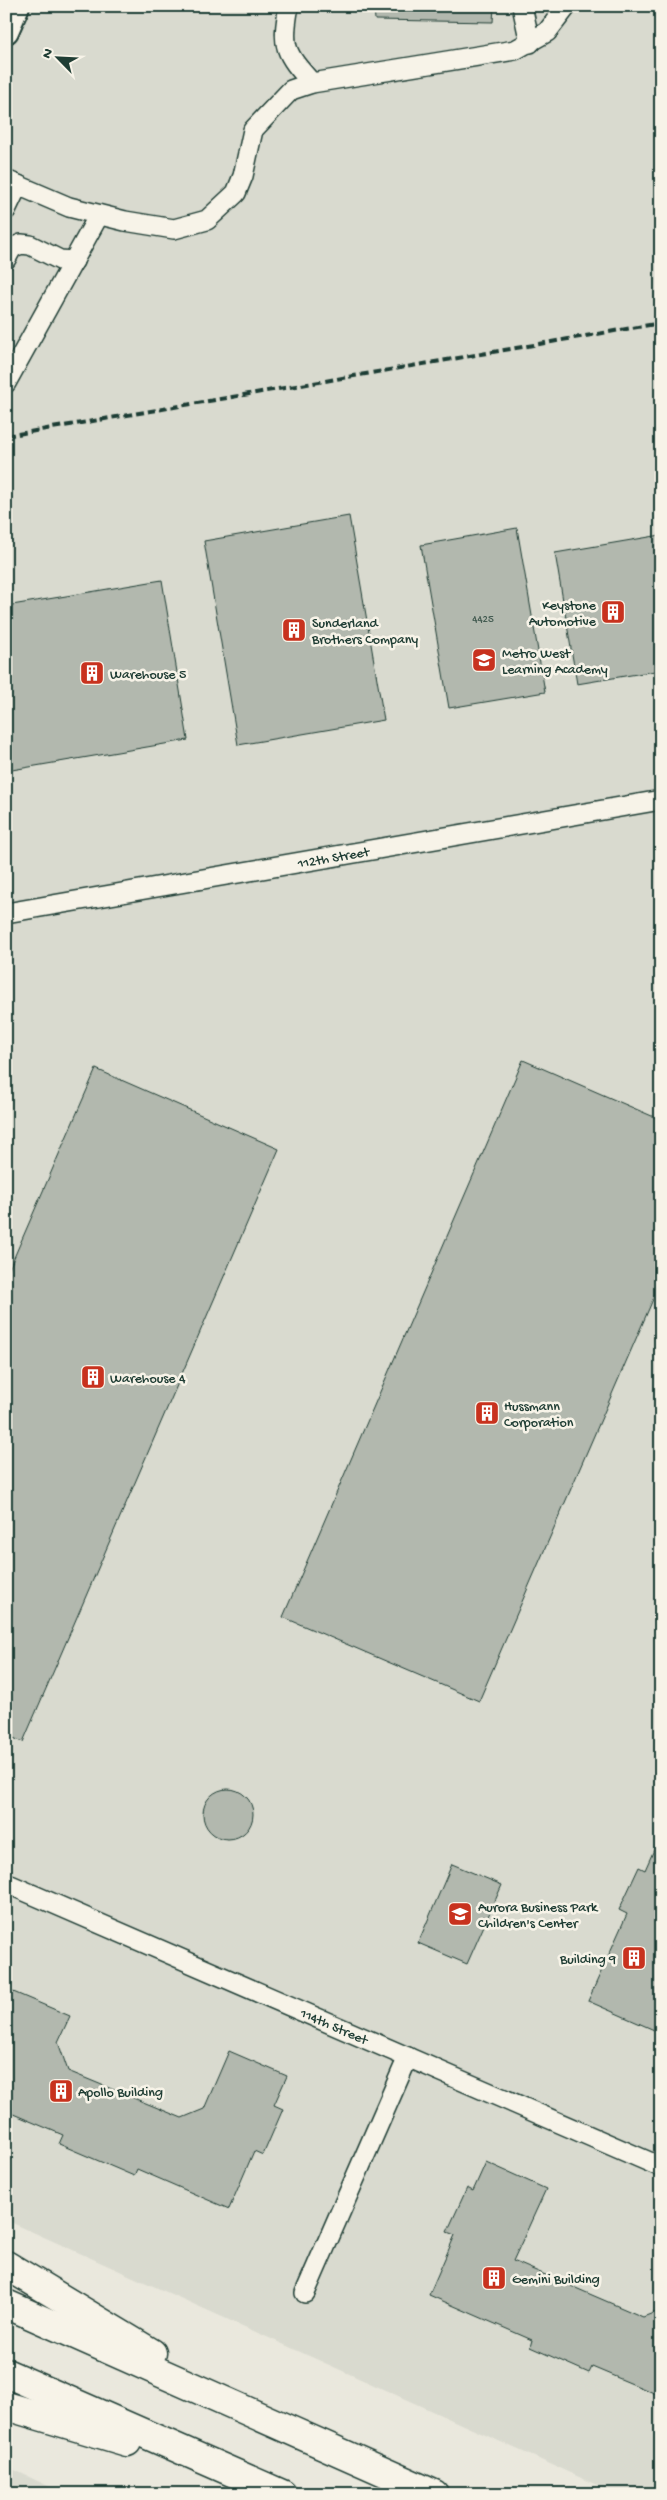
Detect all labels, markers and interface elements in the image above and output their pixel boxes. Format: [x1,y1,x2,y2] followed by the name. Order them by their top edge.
[32,32,82,82] north arrow
[39,46,58,61] text: N
[529,598,597,631] place label: Keystone Automotive
[600,599,626,625] building icon: Keystone Automotive
[472,614,494,626] house number: 4425
[311,616,418,649] place label: Sunderland Brothers Company
[281,617,307,643] building icon: Sunderland Brothers Company
[502,646,608,679] place label: Metro West Learning Academy
[471,647,497,673] school or university icon: Metro West Learning Academy
[79,660,105,686] building icon: Warehouse 5
[110,667,186,684] place label: Warehouse 5
[296,844,372,874] street label: 112th Street
[80,1364,106,1390] building icon: Warehouse 4
[110,1371,186,1388] place label: Warehouse 4
[504,1399,574,1432] place label: Hussmann Corporation
[474,1400,500,1426] building icon: Hussmann Corporation
[478,1900,599,1933] place label: Aurora Business Park Children's Center
[447,1901,473,1927] school or university icon: Aurora Business Park Children's Center
[621,1945,647,1971] building icon: Building 9
[559,1952,616,1969] place label: Building 9
[296,2005,371,2050] street label: 114th Street
[48,2078,74,2104] building icon: Apollo Building
[78,2085,163,2102] place label: Apollo Building
[481,2265,507,2291] building icon: Gemini Building
[512,2272,600,2289] place label: Gemini Building

